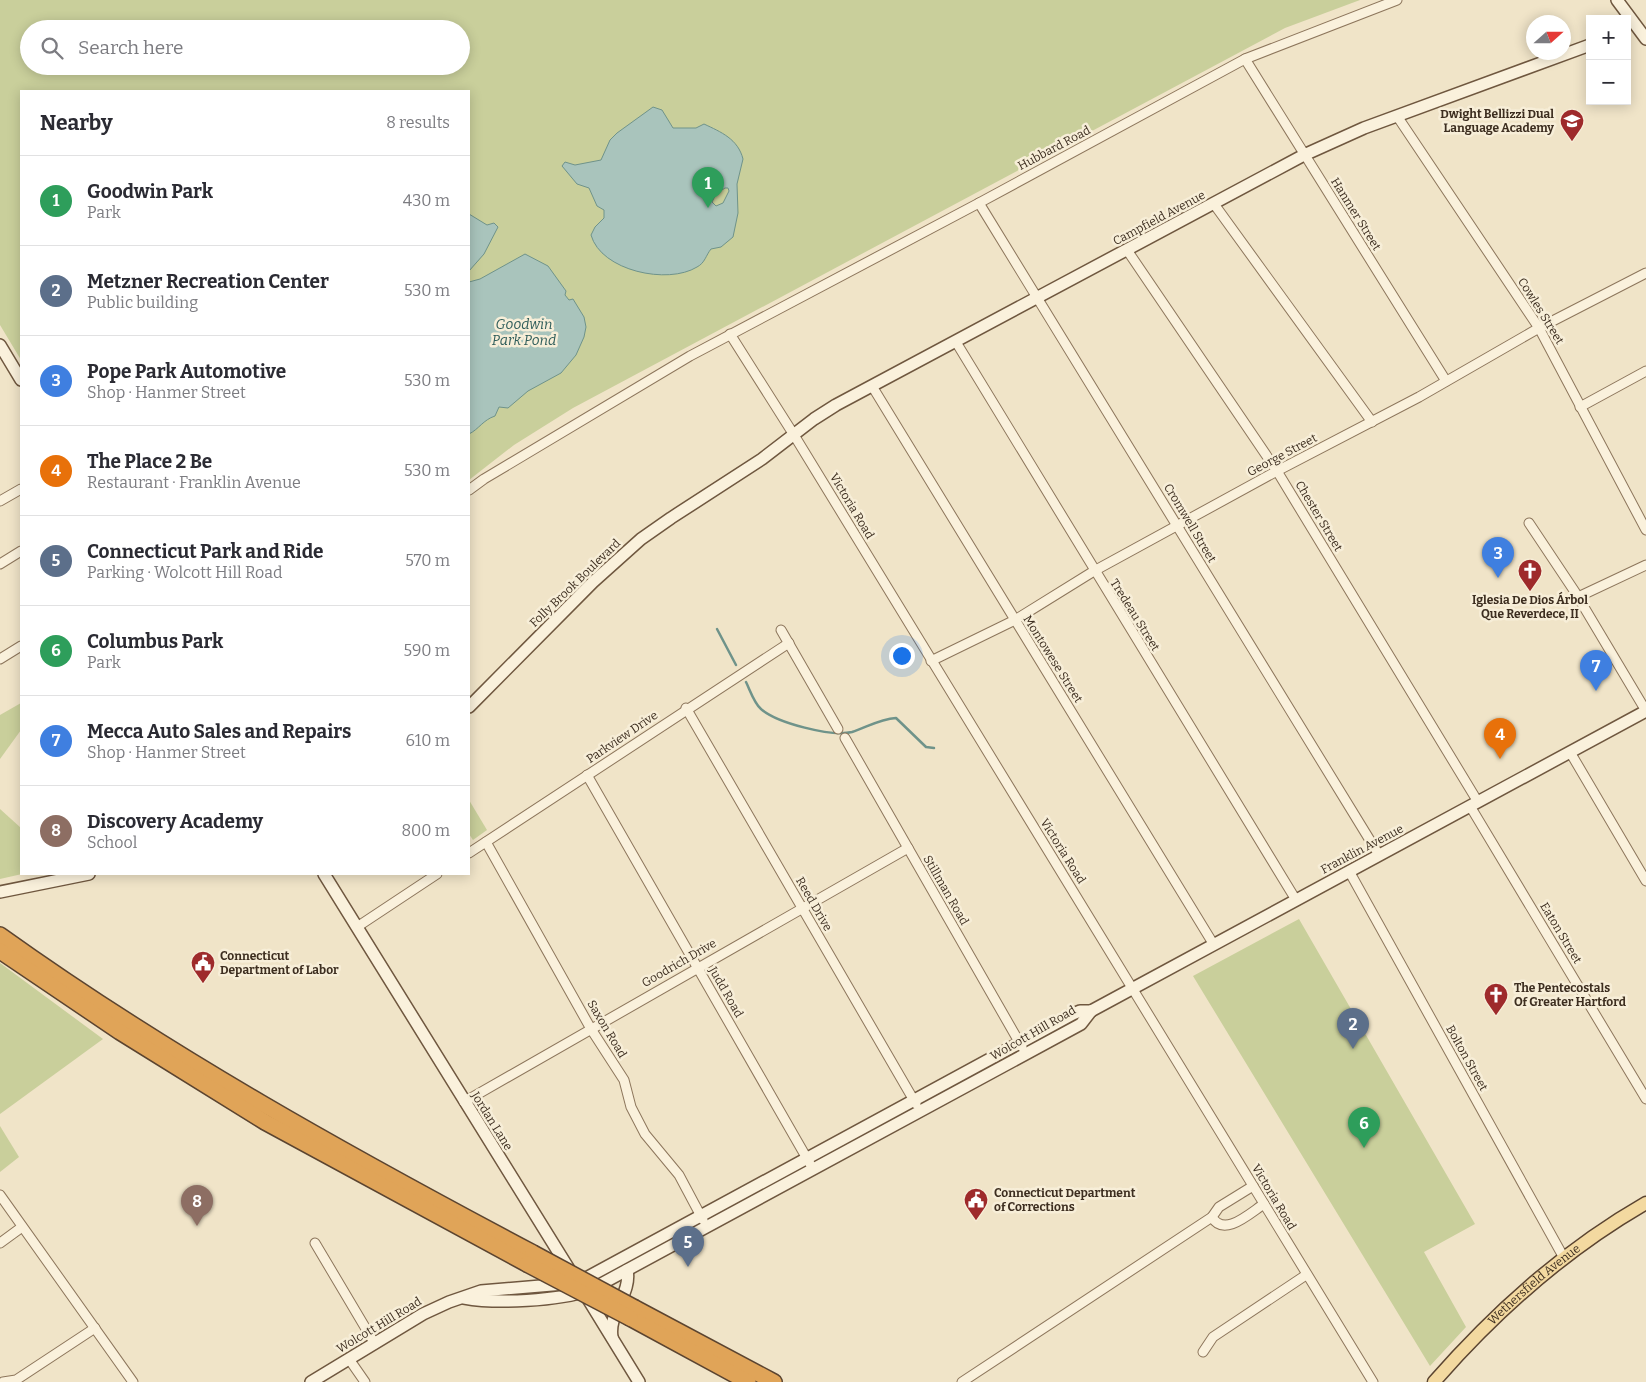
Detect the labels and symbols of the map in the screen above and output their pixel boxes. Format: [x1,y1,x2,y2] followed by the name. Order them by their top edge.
[1526,15,1571,60] north arrow
[1440,107,1554,135] place label: Dwight Bellizzi Dual Language Academy
[1559,108,1585,142] school or university icon: Dwight Bellizzi Dual Language Academy
[1015,123,1093,173] street label: Hubbard Road
[692,167,724,208] pin: 1
[1328,175,1384,254] street label: Hanmer Street
[1111,188,1207,248] street label: Campfield Avenue
[1515,275,1567,347] street label: Cowles Street
[492,316,556,349] water label: Goodwin Park Pond
[1245,431,1320,479] street label: George Street
[827,471,877,541] street label: Victoria Road
[1293,478,1346,554] street label: Chester Street
[1161,481,1219,566] street label: Cromwell Street
[527,536,623,630] street label: Folly Brook Boulevard
[1482,537,1514,578] pin: 3
[1517,558,1543,592] church icon: Iglesia De Dios Árbol Que Reverdece, II
[1107,576,1163,654] street label: Tredeau Street
[1472,591,1588,621] place label: Iglesia De Dios Árbol Que Reverdece, II
[1020,613,1086,706] street label: Montowese Street
[889,643,915,669] your location
[1580,650,1612,691] pin: 7
[584,708,660,766] street label: Parkview Drive
[1484,718,1516,759] pin: 4
[1037,816,1089,886] street label: Victoria Road
[1318,821,1406,877] street label: Franklin Avenue
[920,853,972,927] street label: Stillman Road
[793,875,835,933] street label: Reed Drive
[1537,900,1585,967] street label: Eaton Street
[639,936,719,990] street label: Goodrich Drive
[220,949,339,977] place label: Connecticut Department of Labor
[190,950,216,984] public building icon: Connecticut Department of Labor
[705,963,746,1020] street label: Judd Road
[1514,981,1627,1009] place label: The Pentecostals Of Greater Hartford
[1483,982,1509,1016] church icon: The Pentecostals Of Greater Hartford
[584,998,630,1060] street label: Saxon Road
[988,1003,1078,1063] street label: Wolcott Hill Road
[1337,1008,1369,1049] pin: 2
[1443,1023,1491,1094] street label: Bolton Street
[468,1088,516,1153] street label: Jordan Lane
[1348,1107,1380,1148] pin: 6
[1249,1162,1299,1232] street label: Victoria Road
[181,1185,213,1226] pin: 8
[994,1186,1136,1214] place label: Connecticut Department of Corrections
[963,1187,989,1221] public building icon: Connecticut Department of Corrections
[672,1226,704,1267] pin: 5
[1485,1241,1583,1328] street label: Wethersfield Avenue
[334,1294,424,1356] street label: Wolcott Hill Road

